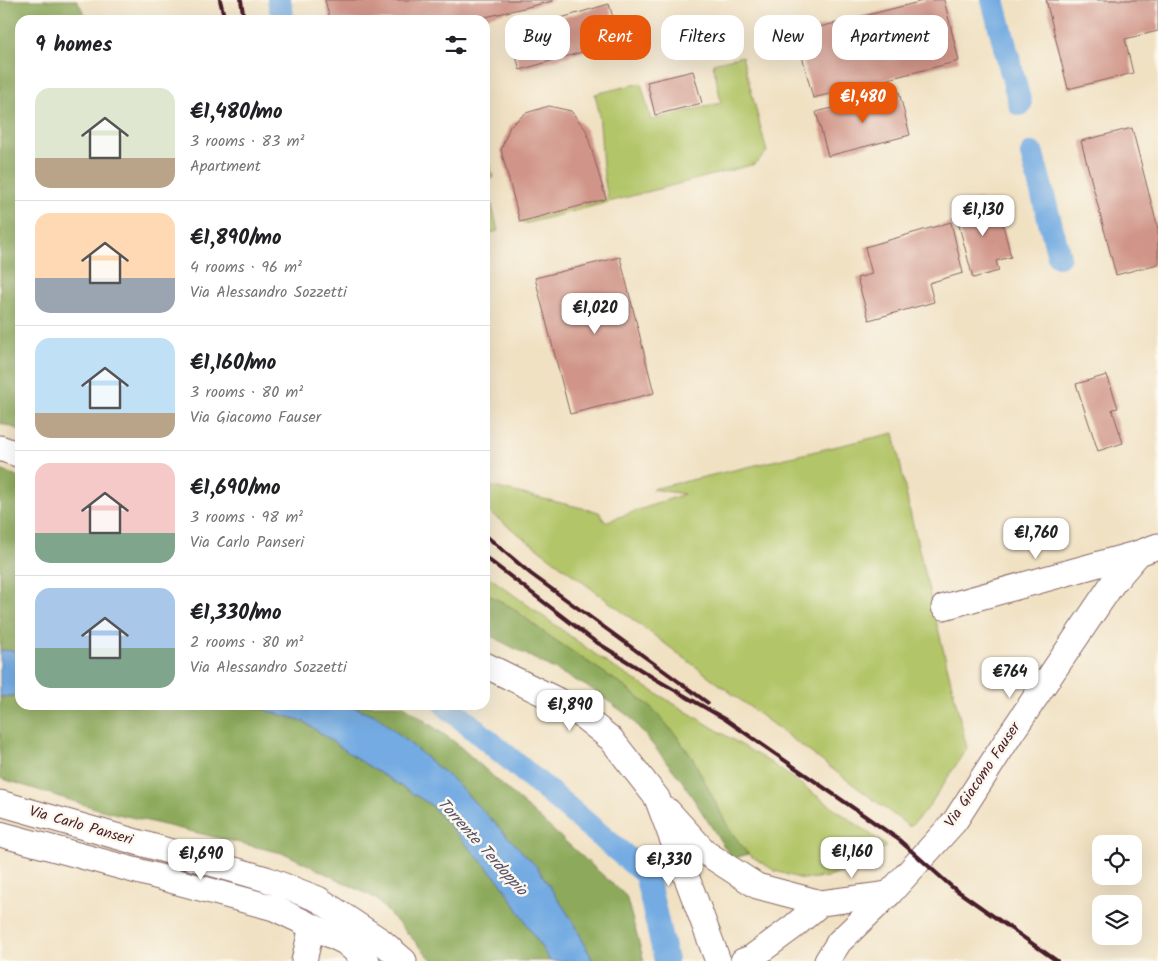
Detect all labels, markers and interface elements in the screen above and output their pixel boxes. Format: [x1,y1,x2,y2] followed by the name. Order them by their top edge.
[505,15,570,60] chip: Buy
[580,15,651,60] chip: Rent
[661,15,744,60] chip: Filters
[754,15,822,60] chip: New
[832,15,948,60] chip: Apartment
[35,29,112,62] text: 9 homes
[442,31,470,59] icon: filters
[822,82,904,124] pin: €1,480
[840,85,886,110] text: €1,480
[190,96,282,129] text: €1,480/mo
[75,108,135,168] icon: home
[190,129,304,154] text: 3 rooms · 83 m²
[190,154,261,179] text: Apartment
[942,194,1024,237] pin: €1,130
[963,198,1003,223] text: €1,130
[190,222,282,255] text: €1,890/mo
[75,233,135,293] icon: home
[190,255,302,280] text: 4 rooms · 96 m²
[190,280,347,305] text: Via Alessandro Sozzetti
[554,292,636,335] pin: €1,020
[573,296,617,321] text: €1,020
[190,347,276,380] text: €1,160/mo
[75,358,135,418] icon: home
[190,380,303,405] text: 3 rooms · 80 m²
[190,405,321,430] text: Via Giacomo Fauser
[190,472,281,505] text: €1,690/mo
[75,483,135,543] icon: home
[190,505,303,530] text: 3 rooms · 98 m²
[995,518,1077,560] pin: €1,760
[1014,521,1058,546] text: €1,760
[190,530,304,555] text: Via Carlo Panseri
[190,597,282,630] text: €1,330/mo
[75,608,135,668] icon: home
[190,630,303,655] text: 2 rooms · 80 m²
[190,655,347,680] text: Via Alessandro Sozzetti
[980,656,1040,699] pin: €764
[992,660,1028,685] text: €764
[529,690,611,732] pin: €1,890
[548,693,592,718] text: €1,890
[939,717,1028,833] street label: Via Giacomo Fauser
[431,792,534,903] water label: Torrente Terdoppio
[26,800,137,853] street label: Via Carlo Panseri
[1092,835,1142,945] map controls
[1092,835,1142,885] button: locate
[811,836,893,879] pin: €1,160
[160,838,242,881] pin: €1,690
[832,840,872,865] text: €1,160
[179,842,223,867] text: €1,690
[628,844,710,887] pin: €1,330
[647,848,691,873] text: €1,330
[1092,895,1142,945] button: layers

